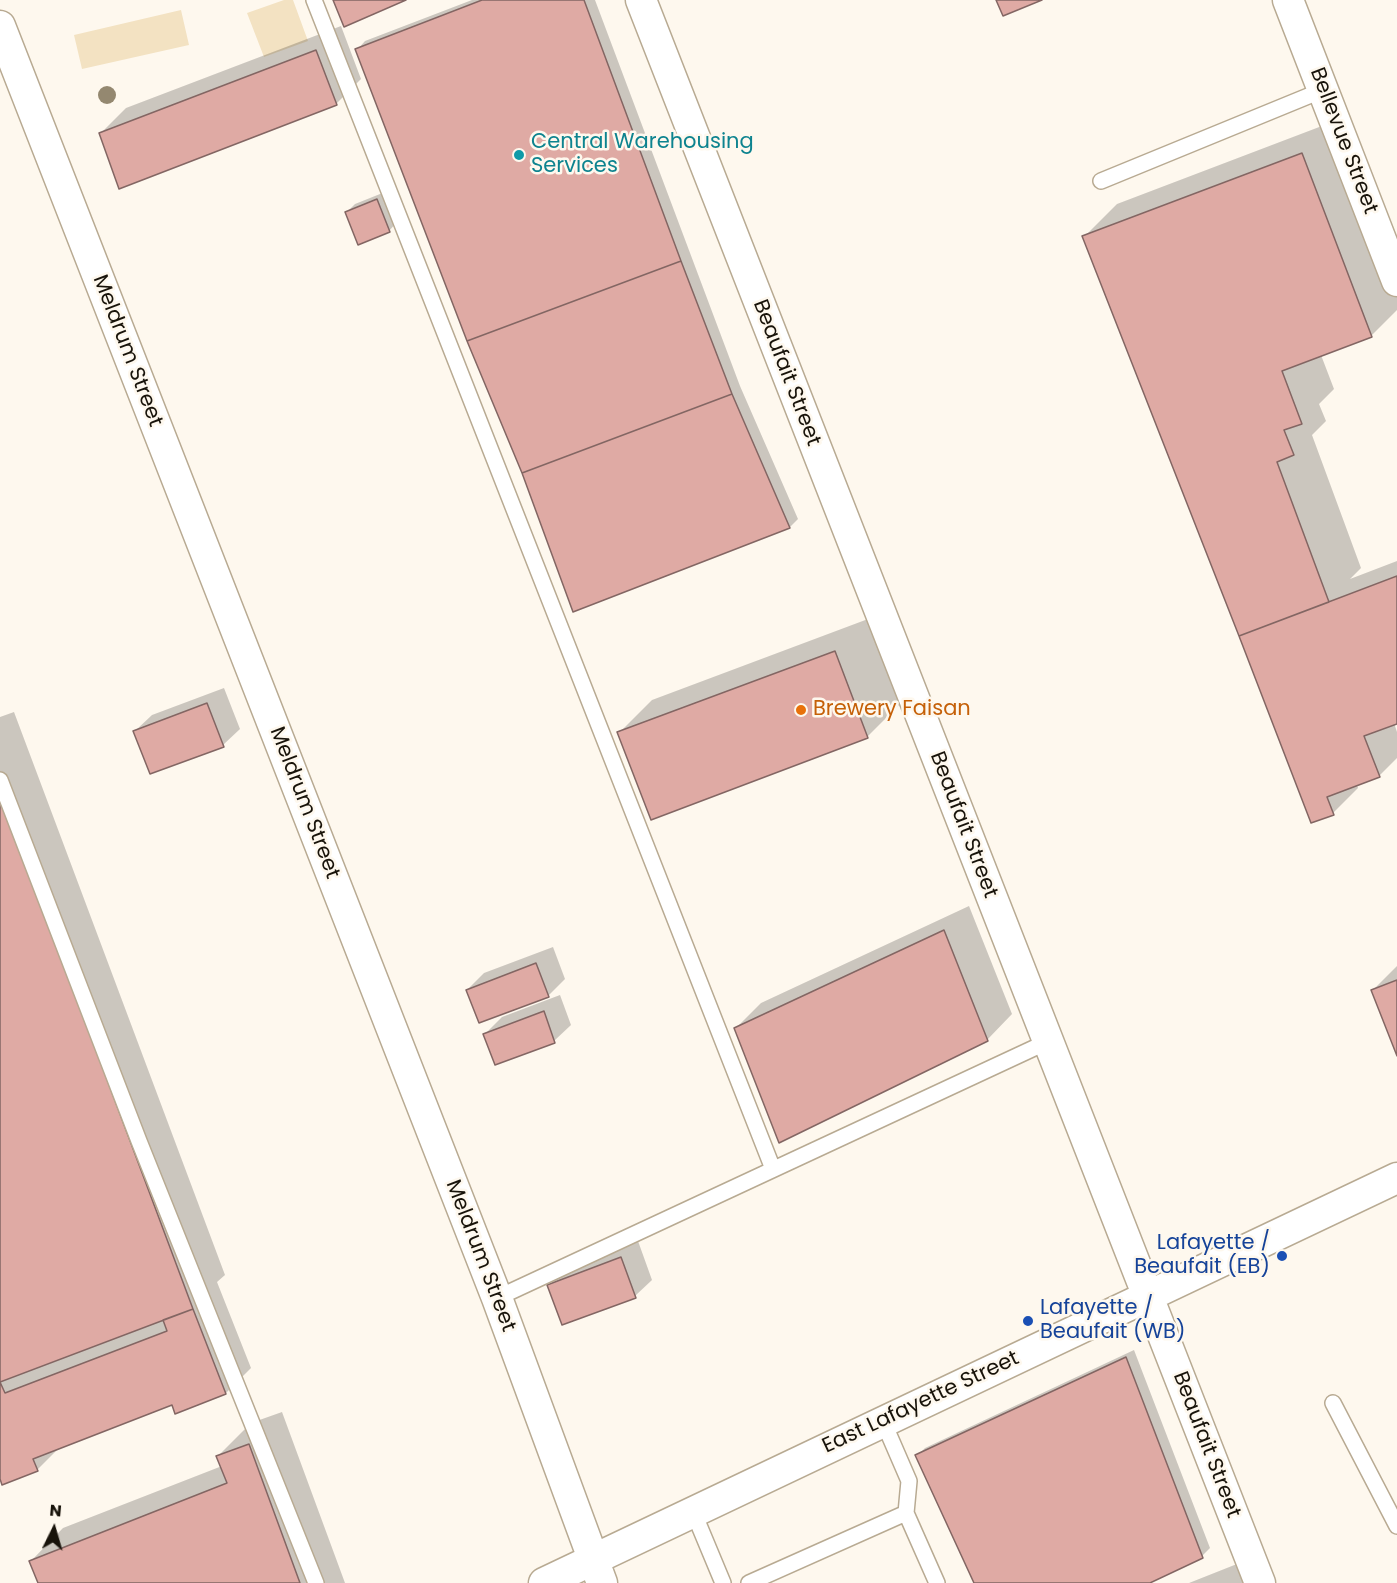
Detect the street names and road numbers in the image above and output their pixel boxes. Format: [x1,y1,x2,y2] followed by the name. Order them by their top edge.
[1304,64,1382,218] street label: Bellevue Street
[86,272,168,430] street label: Meldrum Street
[747,296,825,450] street label: Beaufait Street
[263,724,345,882] street label: Meldrum Street
[924,748,1002,902] street label: Beaufait Street
[439,1177,521,1335] street label: Meldrum Street
[819,1346,1023,1460] street label: East Lafayette Street
[1167,1368,1245,1522] street label: Beaufait Street

